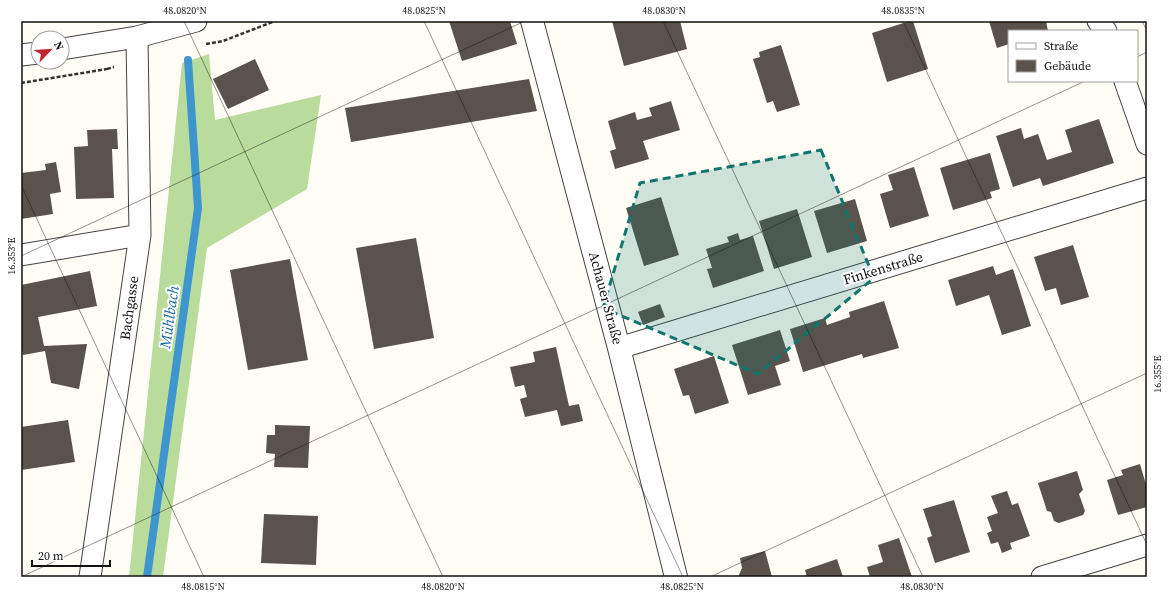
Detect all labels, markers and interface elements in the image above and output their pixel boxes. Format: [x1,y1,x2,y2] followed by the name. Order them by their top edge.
[163,4,207,17] text: 48.0820°N
[402,4,446,17] text: 48.0825°N
[642,4,686,17] text: 48.0830°N
[881,4,925,17] text: 48.0835°N
[30,30,70,70] north arrow
[1008,30,1138,82] legend
[1044,38,1078,54] text: Straße
[50,39,67,53] text: N
[1044,58,1091,74] text: Gebäude
[5,237,18,275] text: 16.353°E
[841,246,925,290] street label: Finkenstraße
[584,249,628,347] street label: Achauer Straße
[115,275,143,341] street label: Bachgasse
[154,284,184,351] water label: Mühlbach
[1151,355,1164,393] text: 16.355°E
[32,542,110,568] scale bar
[38,548,64,564] text: 20 m
[181,580,225,593] text: 48.0815°N
[421,580,465,593] text: 48.0820°N
[660,580,704,593] text: 48.0825°N
[900,580,944,593] text: 48.0830°N

